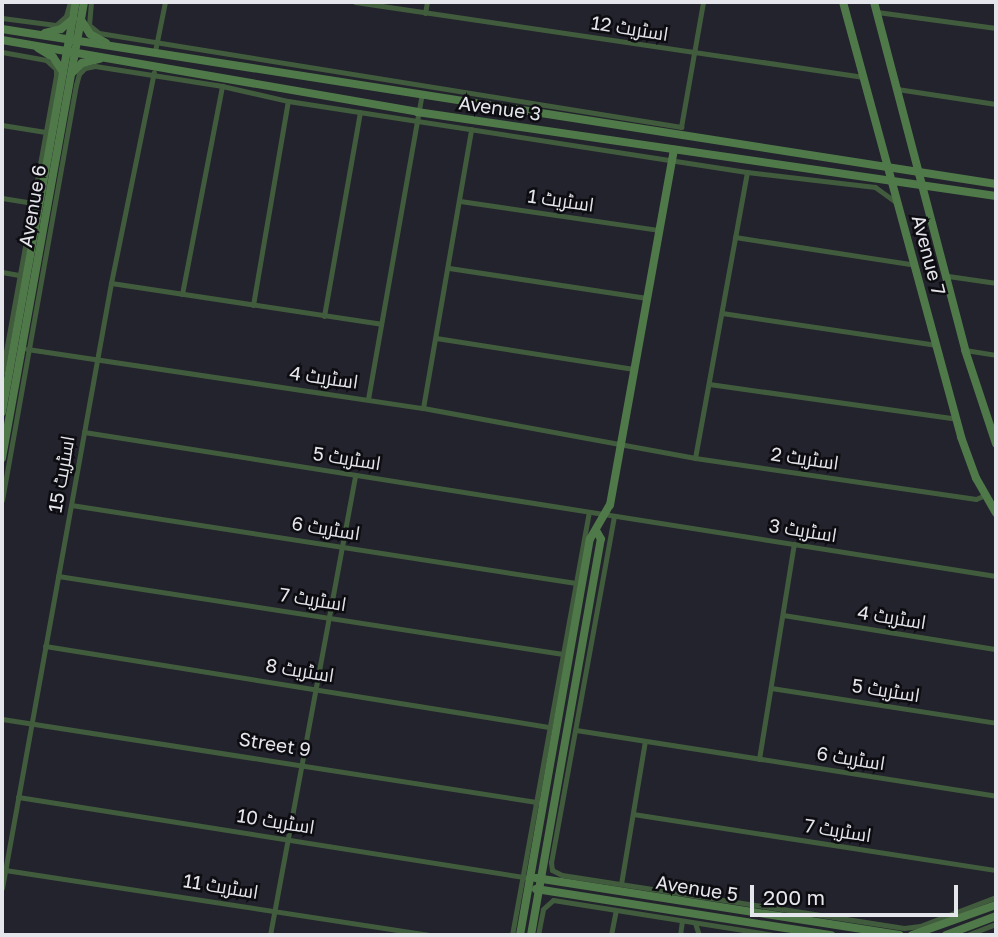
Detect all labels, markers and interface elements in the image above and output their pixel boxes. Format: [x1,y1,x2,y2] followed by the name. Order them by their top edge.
[590,11,670,45] street label: اسٹریٹ 12
[457,91,543,125] street label: Avenue 3
[14,163,50,249] street label: Avenue 6
[526,184,596,216] street label: اسٹریٹ 1
[907,212,951,298] street label: Avenue 7
[288,361,360,393] street label: اسٹریٹ 4
[43,434,79,514] street label: اسٹریٹ 15
[311,441,383,475] street label: اسٹریٹ 5
[770,442,840,474] street label: اسٹریٹ 2
[290,511,362,545] street label: اسٹریٹ 6
[767,513,839,547] street label: اسٹریٹ 3
[278,582,348,616] street label: اسٹریٹ 7
[856,600,928,634] street label: اسٹریٹ 4
[264,653,336,687] street label: اسٹریٹ 8
[850,673,922,707] street label: اسٹریٹ 5
[237,727,313,761] street label: Street 9
[815,741,887,775] street label: اسٹریٹ 6
[235,804,317,838] street label: اسٹریٹ 10
[803,813,873,847] street label: اسٹریٹ 7
[182,869,260,903] street label: اسٹریٹ 11
[654,870,740,906] street label: Avenue 5
[753,870,961,914] scale bar
[763,884,825,910] text: 200 m

